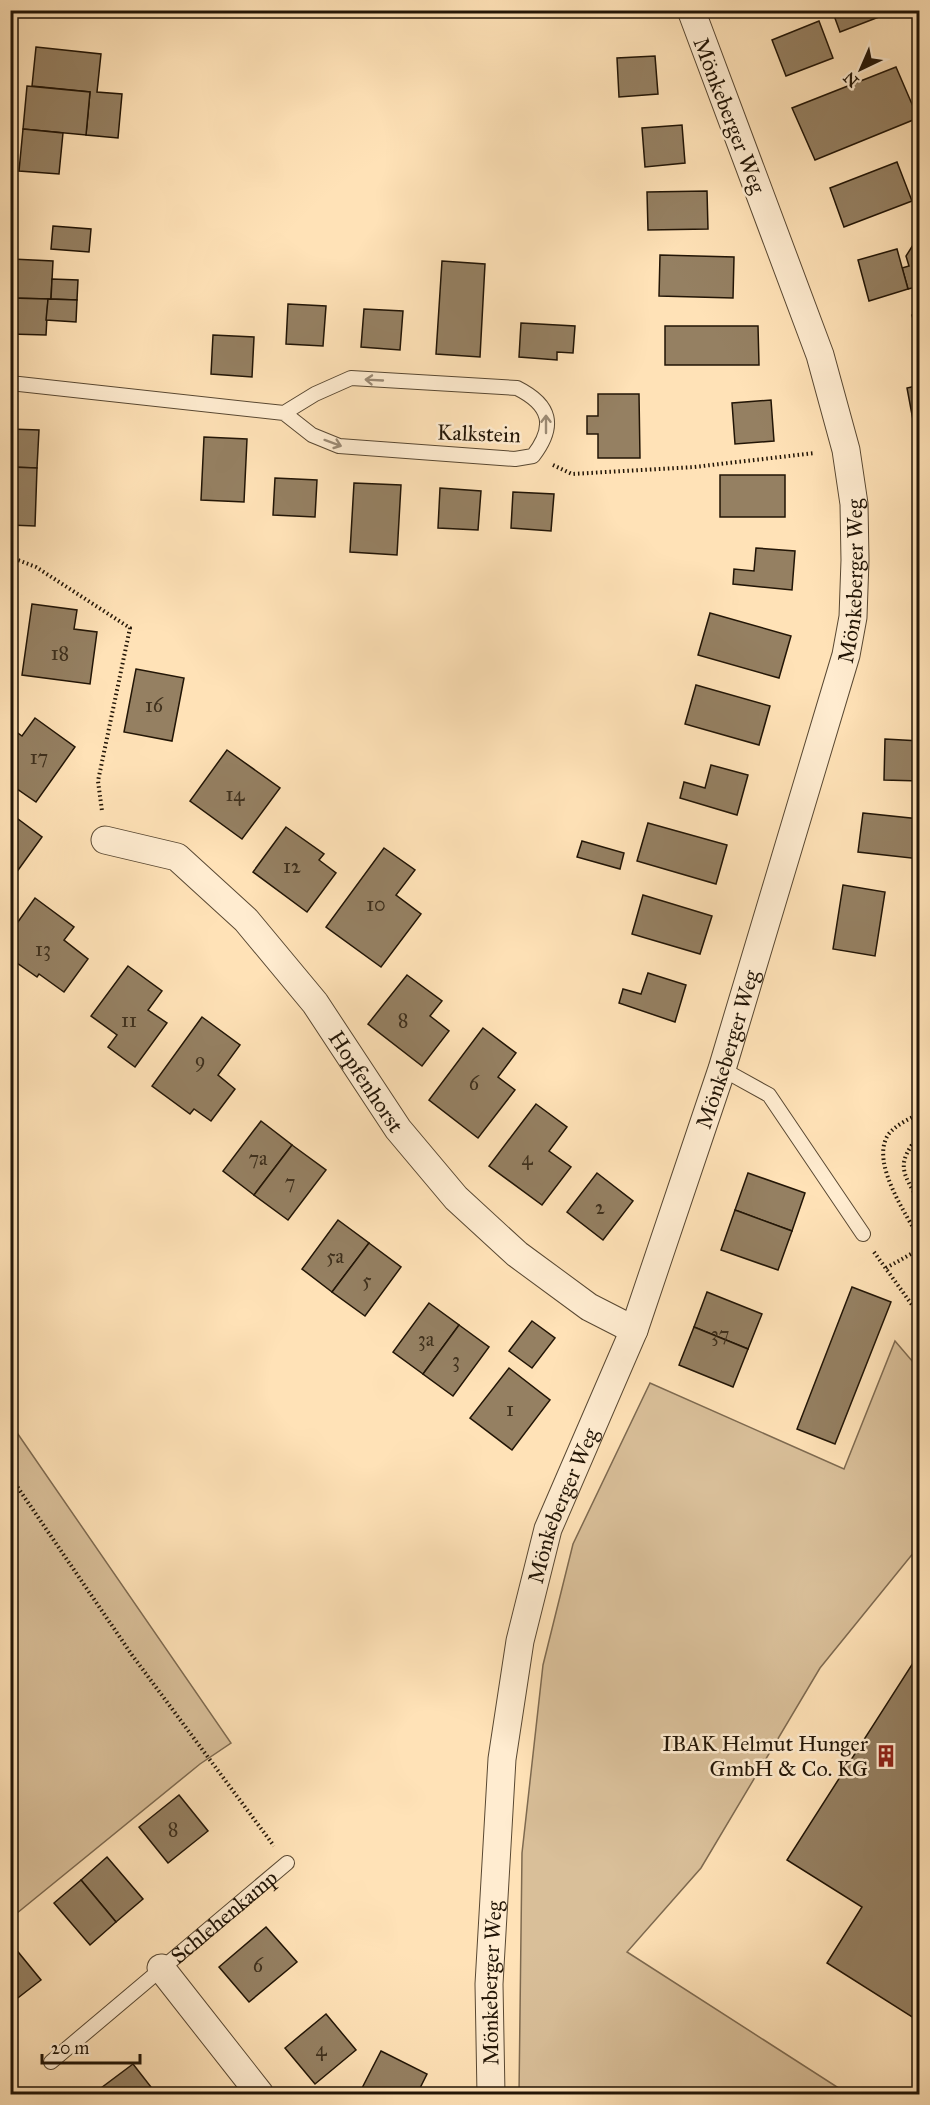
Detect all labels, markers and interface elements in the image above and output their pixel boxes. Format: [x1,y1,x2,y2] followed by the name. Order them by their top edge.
[687,33,772,198] street label: Mönkeberger Weg
[831,39,891,99] north arrow
[839,68,862,91] text: N
[364,374,384,385] one-way arrow
[540,415,552,435] one-way arrow
[437,419,522,448] street label: Kalkstein
[323,439,342,450] one-way arrow
[832,498,869,665] street label: Mönkeberger Weg
[51,641,69,665] house number: 18
[145,693,164,717] house number: 16
[30,745,48,769] house number: 17
[225,782,245,806] house number: 14
[283,854,301,878] house number: 12
[366,892,386,916] house number: 10
[35,937,51,961] house number: 13
[690,966,765,1132] street label: Mönkeberger Weg
[121,1008,137,1032] house number: 11
[398,1008,408,1032] house number: 8
[323,1025,410,1138] street label: Hopfenhorst
[195,1048,205,1072] house number: 9
[469,1071,480,1095] house number: 6
[248,1146,268,1170] house number: 7a
[521,1146,533,1170] house number: 4
[285,1170,295,1194] house number: 7
[595,1195,605,1219] house number: 2
[326,1244,344,1268] house number: 5a
[362,1268,372,1292] house number: 5
[711,1322,729,1346] house number: 37
[418,1327,435,1351] house number: 3a
[452,1348,460,1372] house number: 3
[506,1397,514,1421] house number: 1
[522,1423,604,1586] street label: Mönkeberger Weg
[662,1730,869,1782] place label: IBAK Helmut Hunger GmbH & Co. KG
[873,1743,899,1769] building icon: IBAK Helmut Hunger GmbH & Co. KG
[168,1817,178,1841] house number: 8
[165,1864,283,1969] street label: Schlehenkamp
[476,1899,508,2066] street label: Mönkeberger Weg
[253,1953,264,1977] house number: 6
[42,2027,140,2065] scale bar
[51,2037,89,2059] text: 20 m
[315,2037,327,2061] house number: 4

